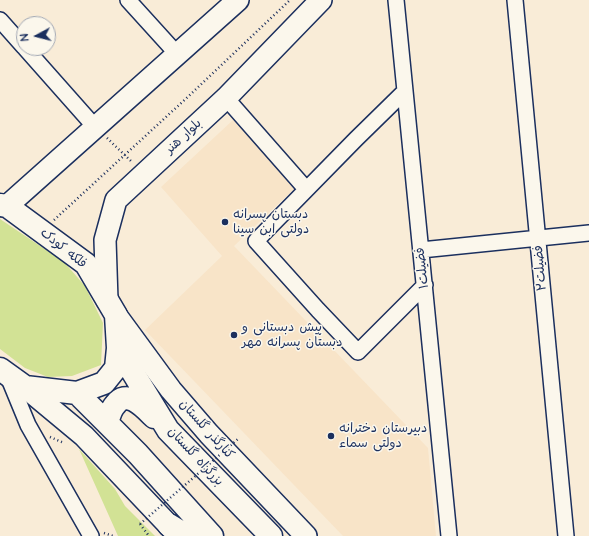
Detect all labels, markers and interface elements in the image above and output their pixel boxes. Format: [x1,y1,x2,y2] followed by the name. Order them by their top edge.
[16,16,56,56] north arrow
[17,33,32,42] text: N
[163,116,205,158] street label: بلوار هنر
[233,207,309,238] place label: دبستان پسرانه دولتی ابن سینا
[220,217,230,227] marker: دبستان پسرانه دولتی ابن سینا
[37,226,89,272] street label: فلکه کودک
[531,244,551,292] street label: فضیلت۲
[413,246,433,290] street label: فضیلت۱
[242,320,342,351] place label: پیش دبستانی و دبستان پسرانه مهر
[229,330,239,340] marker: پیش دبستانی و دبستان پسرانه مهر
[175,397,237,463] street label: کنارگذر گلستان
[339,421,427,452] place label: دبیرستان دخترانه دولتی سماء
[164,424,226,490] street label: بزرگراه گلستان
[326,431,336,441] marker: دبیرستان دخترانه دولتی سماء

